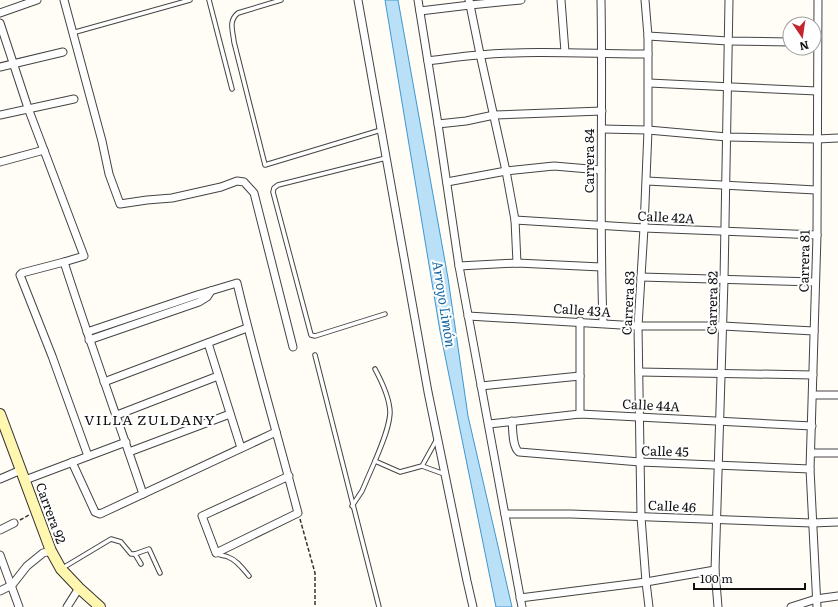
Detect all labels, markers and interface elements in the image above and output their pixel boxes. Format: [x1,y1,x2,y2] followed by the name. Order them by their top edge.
[782,16,822,56] north arrow
[798,38,811,56] text: N
[579,129,598,193] street label: Carrera 84
[637,206,696,228] street label: Calle 42A
[793,229,814,293] street label: Carrera 81
[428,259,462,349] water label: Arroyo Limón
[616,270,639,336] street label: Carrera 83
[701,270,722,335] street label: Carrera 82
[553,298,612,321] street label: Calle 43A
[622,394,681,416] street label: Calle 44A
[84,409,216,429] district label: VILLA ZULDANY
[641,440,690,461] street label: Calle 45
[32,480,71,546] street label: Carrera 92
[648,495,697,516] street label: Calle 46
[694,565,805,591] scale bar
[700,569,733,587] text: 100 m

